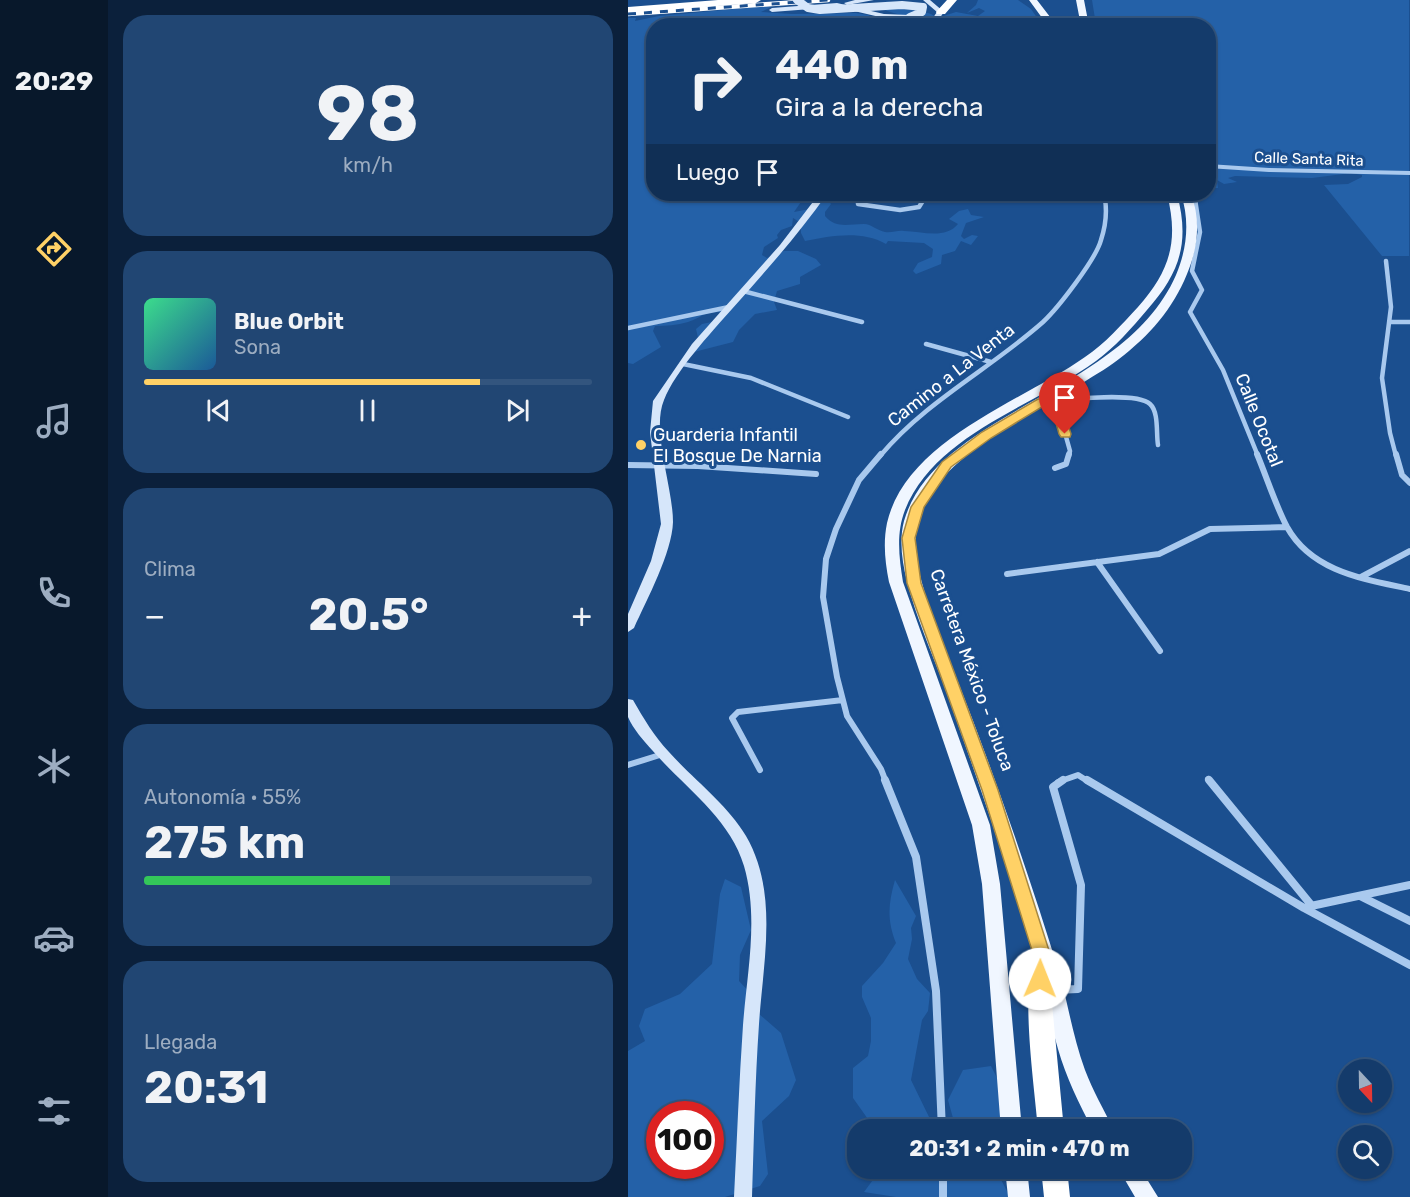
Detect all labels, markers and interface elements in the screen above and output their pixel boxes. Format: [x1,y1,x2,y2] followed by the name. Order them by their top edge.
[775,40,908,90] text: 440 m
[676,42,754,120] icon: right
[15,65,93,97] text: 20:29
[317,67,419,160] text: 98
[775,91,984,123] text: Gira a la derecha
[1254,148,1364,170] street label: Calle Santa Rita
[343,153,393,177] text: km/h
[751,156,784,189] icon: arrive
[676,159,739,186] text: Luego
[33,228,75,270] icon: directions
[234,308,344,335] text: Blue Orbit
[883,319,1019,431] street label: Camino a La Venta
[234,335,281,359] text: Sona
[1230,370,1288,470] street label: Calle Ocotal
[1039,372,1090,434] pin
[1048,381,1081,414] icon: arrive
[202,394,235,427] icon: previous
[351,394,384,427] icon: pause
[501,394,534,427] icon: next
[33,400,75,442] icon: music
[653,424,822,467] place label: Guarderia Infantil El Bosque De Narnia
[634,438,648,452] marker: Guarderia Infantil El Bosque De Narnia
[144,557,196,581] text: Clima
[925,566,1019,774] street label: Carretera México - Toluca
[33,572,75,614] icon: phone
[309,588,428,641] text: 20.5°
[144,596,165,635] text: −
[571,596,592,635] text: +
[33,745,75,787] icon: climate
[144,785,301,809] text: Autonomía · 55%
[144,816,305,869] text: 275 km
[33,917,75,959] icon: car
[1008,947,1072,1011] position arrow
[144,1030,217,1054] text: Llegada
[1338,1059,1392,1113] north arrow
[1338,1059,1392,1179] map controls
[144,1061,268,1114] text: 20:31
[33,1090,75,1132] icon: filters
[646,1101,724,1179] speed limit sign: 100
[1338,1125,1392,1179] button: search
[909,1135,1130,1162] text: 20:31 · 2 min · 470 m

